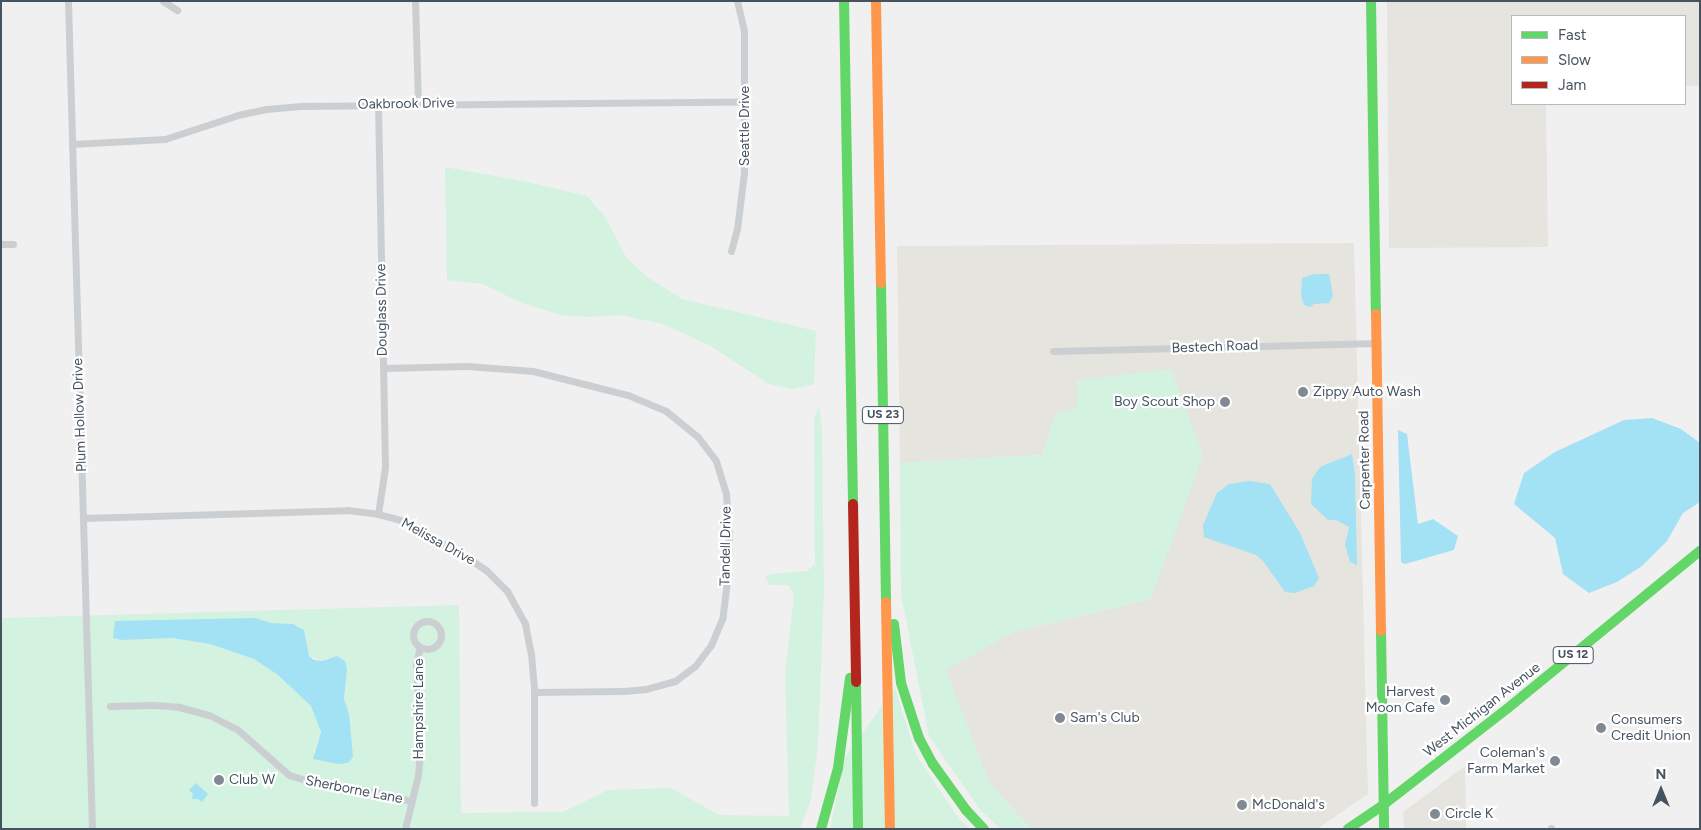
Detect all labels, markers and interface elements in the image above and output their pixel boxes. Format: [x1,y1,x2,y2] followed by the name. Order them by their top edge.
[1511,15,1686,105] legend
[1558,26,1586,44] text: Fast
[1558,51,1591,69] text: Slow
[1558,76,1586,94] text: Jam
[737,86,753,166] street label: Seattle Drive
[358,95,454,113] street label: Oakbrook Drive
[373,263,391,357] street label: Douglass Drive
[1171,337,1259,357] street label: Bestech Road
[70,358,90,472] street label: Plum Hollow Drive
[1313,384,1421,400] place label: Zippy Auto Wash
[1297,386,1309,398] marker: Zippy Auto Wash
[1114,394,1215,410] place label: Boy Scout Shop
[1219,396,1231,408] marker: Boy Scout Shop
[862,406,904,424] road number: US 23
[1356,410,1374,510] street label: Carpenter Road
[717,506,735,586] street label: Tandell Drive
[398,515,478,569] street label: Melissa Drive
[1552,646,1594,664] road number: US 12
[411,658,427,760] street label: Hampshire Lane
[1420,659,1544,761] street label: West Michigan Avenue
[1366,684,1435,716] place label: Harvest Moon Cafe
[1439,694,1451,706] marker: Harvest Moon Cafe
[1070,710,1140,726] place label: Sam's Club
[1054,712,1066,724] marker: Sam's Club
[1611,712,1691,744] place label: Consumers Credit Union
[1595,722,1607,734] marker: Consumers Credit Union
[1467,745,1545,778] place label: Coleman's Farm Market
[1549,755,1561,767] marker: Coleman's Farm Market
[1636,765,1686,815] north arrow
[1656,766,1666,783] text: N
[229,772,275,788] place label: Club W
[304,772,404,808] street label: Sherborne Lane
[213,774,225,786] marker: Club W
[1252,797,1325,813] place label: McDonald's
[1236,799,1248,811] marker: McDonald's
[1445,806,1493,822] place label: Circle K
[1429,808,1441,820] marker: Circle K

